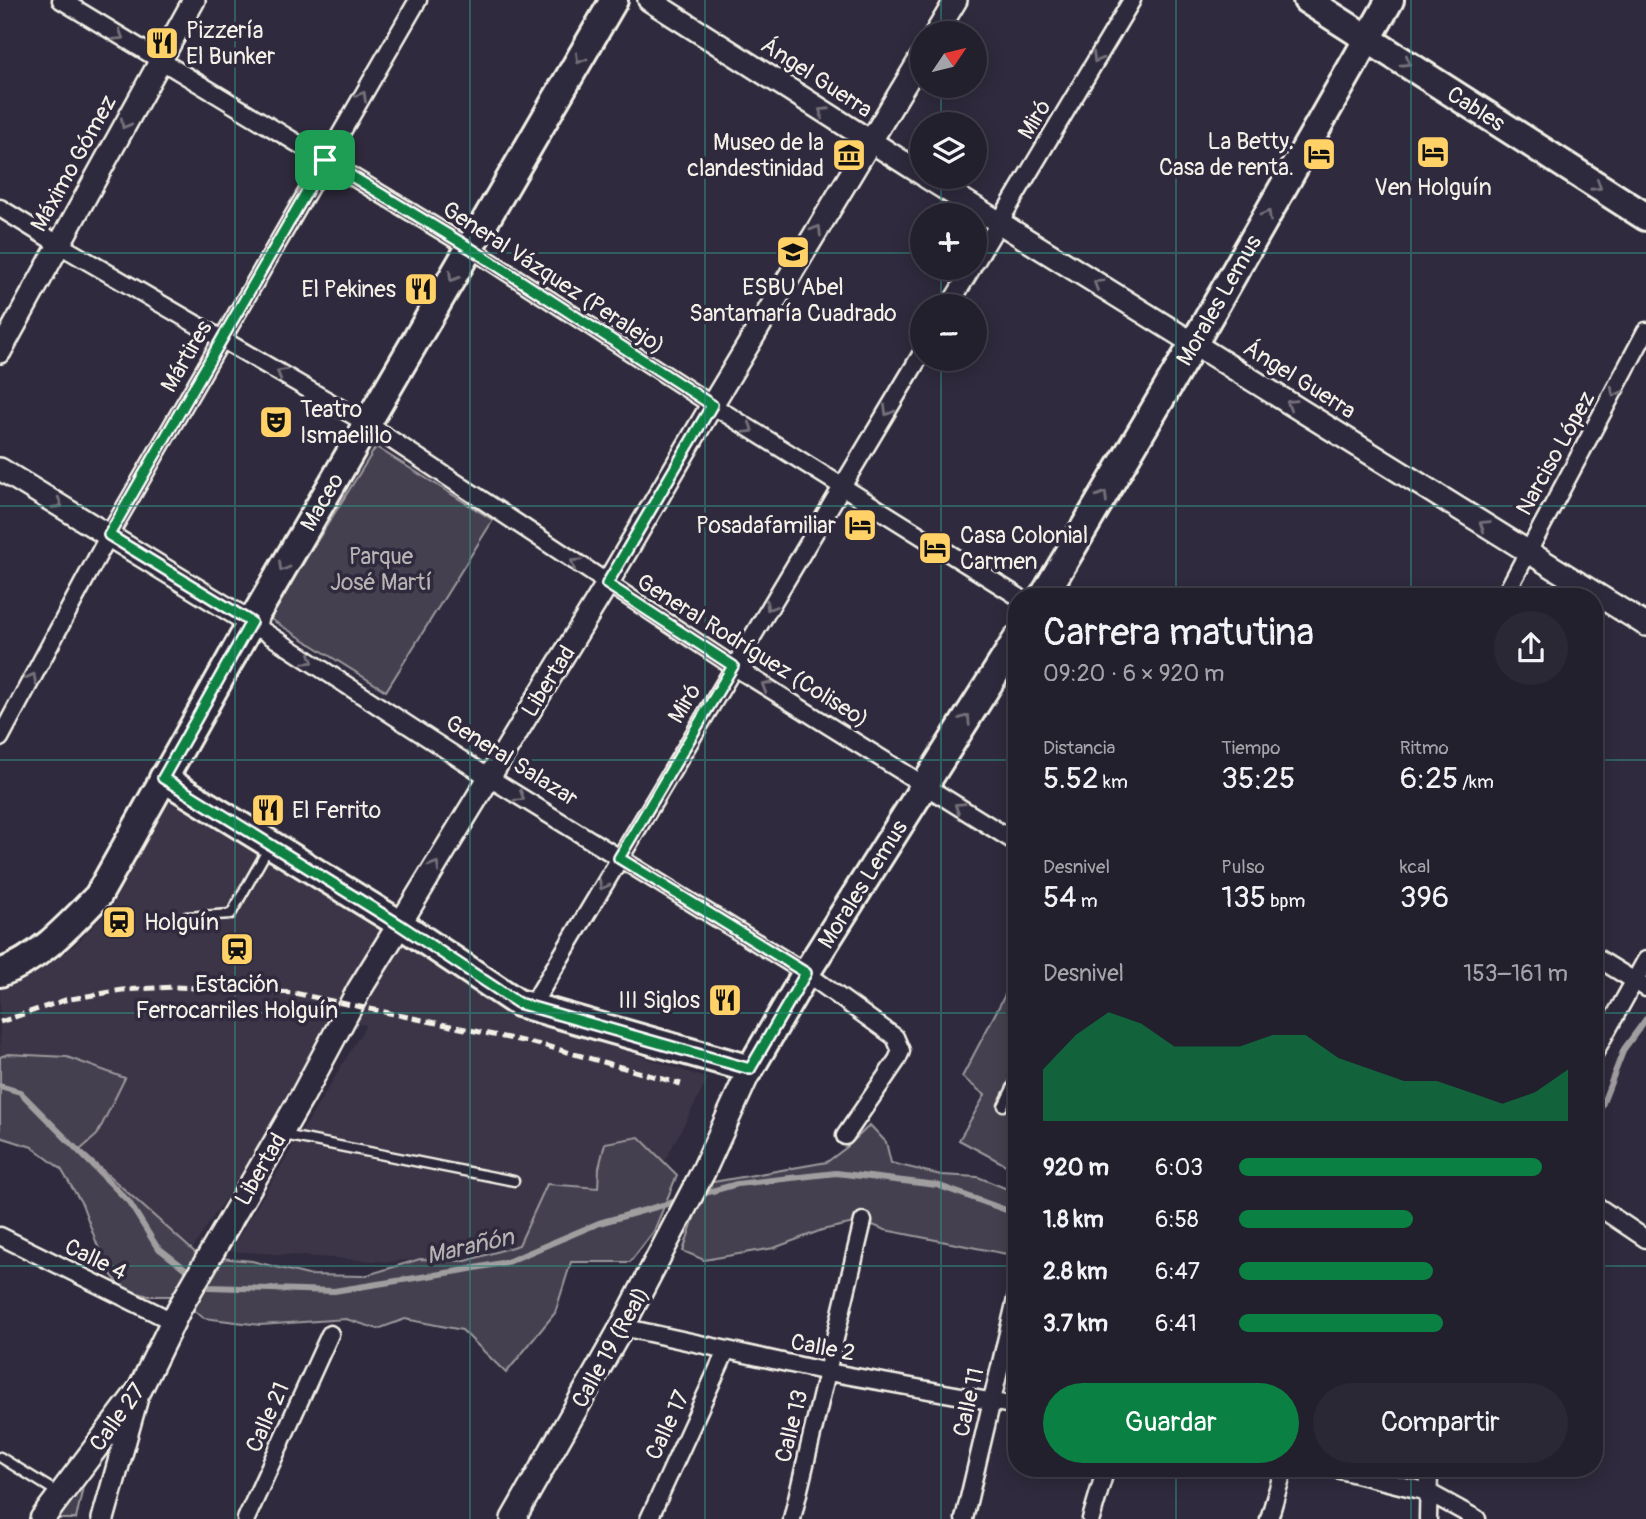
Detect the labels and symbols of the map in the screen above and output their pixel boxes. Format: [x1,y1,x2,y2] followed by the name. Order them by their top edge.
[186,16,275,71] place label: Pizzería El Bunker
[910,21,987,98] north arrow
[143,24,181,62] restaurant icon: Pizzería El Bunker
[112,28,125,41] one-way arrow
[756,31,878,124] street label: Ángel Guerra
[1092,51,1105,64] one-way arrow
[575,52,588,64] one-way arrow
[1398,54,1411,67] one-way arrow
[1442,80,1510,138] street label: Cables
[24,90,123,237] street label: Máximo Gómez
[353,91,366,104] one-way arrow
[1011,94,1058,144] street label: Miró
[818,107,831,120] one-way arrow
[120,116,133,129] one-way arrow
[1159,127,1294,182] place label: La Betty. Casa de renta.
[687,128,824,183] place label: Museo de la clandestinidad
[295,130,355,190] pin
[1414,133,1452,171] hotel icon: Ven Holguín
[1300,135,1338,173] hotel icon: La Betty. Casa de renta.
[830,136,868,174] museum icon: Museo de la clandestinidad
[1374,173,1492,202] place label: Ven Holguín
[1590,177,1603,190] one-way arrow
[437,195,671,360] street label: General Vázquez (Peralejo)
[1259,209,1272,222] one-way arrow
[809,225,822,238] one-way arrow
[1170,230,1268,371] street label: Morales Lemus
[774,233,812,271] school or university icon: ESBU Abel Santamaría Cuadrado
[448,269,461,282] one-way arrow
[402,270,440,308] restaurant icon: El Pekines
[689,273,897,328] place label: ESBU Abel Santamaría Cuadrado
[301,275,396,304] place label: El Pekines
[1093,279,1106,292] one-way arrow
[154,315,219,397] street label: Mártires
[1238,333,1361,425] street label: Ángel Guerra
[275,369,288,382] one-way arrow
[1609,385,1623,397] one-way arrow
[1509,386,1601,520] street label: Narciso López
[300,395,392,450] place label: Teatro Ismaelillo
[1286,400,1299,413] one-way arrow
[257,403,295,441] theatre icon: Teatro Ismaelillo
[883,404,896,417] one-way arrow
[741,420,754,433] one-way arrow
[294,468,350,536] street label: Maceo
[1095,490,1108,503] one-way arrow
[51,496,64,509] one-way arrow
[841,506,879,544] hotel icon: Posadafamiliar
[696,511,836,540] place label: Posadafamiliar
[1479,520,1492,533] one-way arrow
[960,521,1088,576] place label: Casa Colonial Carmen
[916,529,954,567] hotel icon: Casa Colonial Carmen
[330,542,432,597] park label: Parque José Martí
[570,559,583,571] one-way arrow
[278,560,291,573] one-way arrow
[631,567,874,734] street label: General Rodríguez (Coliseo)
[765,599,778,612] one-way arrow
[515,640,582,723] street label: Libertad
[301,651,314,664] one-way arrow
[24,673,38,685] one-way arrow
[661,678,708,728] street label: Miró
[760,682,773,695] one-way arrow
[440,708,583,813] street label: General Salazar
[957,714,970,727] one-way arrow
[513,788,526,801] one-way arrow
[249,791,287,829] restaurant icon: El Ferrito
[292,796,381,825] place label: El Ferrito
[953,802,966,815] one-way arrow
[811,815,914,954] street label: Morales Lemus
[426,860,439,873] one-way arrow
[598,878,611,891] one-way arrow
[100,903,138,941] station icon: Holguín
[144,908,219,937] place label: Holguín
[218,930,256,968] station icon: Estación Ferrocarriles Holguín
[136,970,338,1025] place label: Estación Ferrocarriles Holguín
[706,981,744,1019] restaurant icon: III Siglos
[618,986,700,1015] place label: III Siglos
[228,1128,293,1211] street label: Libertad
[424,1222,518,1271] water label: Marañón
[60,1232,132,1287] street label: Calle 4
[565,1282,656,1413] street label: Calle 19 (Real)
[788,1327,858,1368] street label: Calle 2
[946,1365,991,1440] street label: Calle 11
[239,1377,296,1457] street label: Calle 21
[83,1378,152,1457] street label: Calle 27
[639,1386,696,1465] street label: Calle 17
[768,1387,815,1466] street label: Calle 13

